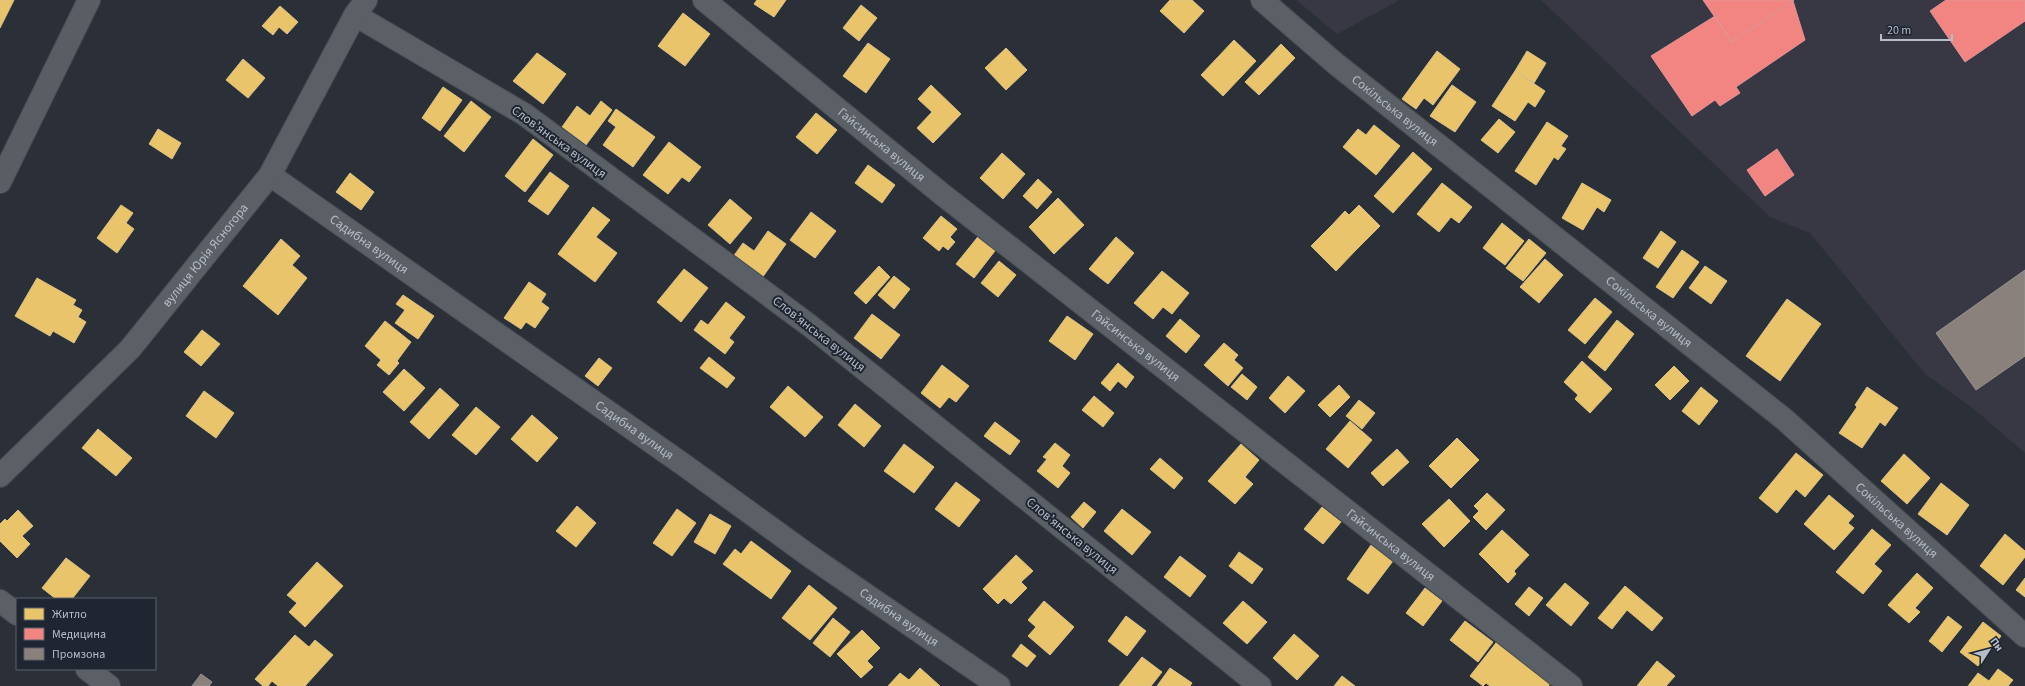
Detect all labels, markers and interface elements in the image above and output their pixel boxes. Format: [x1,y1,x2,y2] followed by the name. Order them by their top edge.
[1881,16,1952,42] scale bar
[1887,22,1911,39] text: 20 m
[1348,71,1442,151] street label: Сокільська вулиця
[508,101,610,183] street label: Словʼянська вулиця
[834,104,929,186] street label: Гайсинська вулиця
[158,200,253,311] street label: вулиця Юрія Ясногора
[326,210,412,278] street label: Садибна вулиця
[1602,272,1696,352] street label: Сокільська вулиця
[769,292,869,376] street label: Словʼянська вулиця
[1087,305,1184,386] street label: Гайсинська вулиця
[591,396,678,464] street label: Садибна вулиця
[1851,478,1942,563] street label: Сокільська вулиця
[1022,493,1122,579] street label: Словʼянська вулиця
[1343,505,1439,586] street label: Гайсинська вулиця
[856,584,942,651] street label: Садибна вулиця
[16,598,156,670] legend
[52,606,87,623] text: Житло
[52,626,106,643] text: Медицина
[1969,630,2009,670] north arrow
[1987,634,2007,654] text: Пн
[52,646,105,663] text: Промзона

